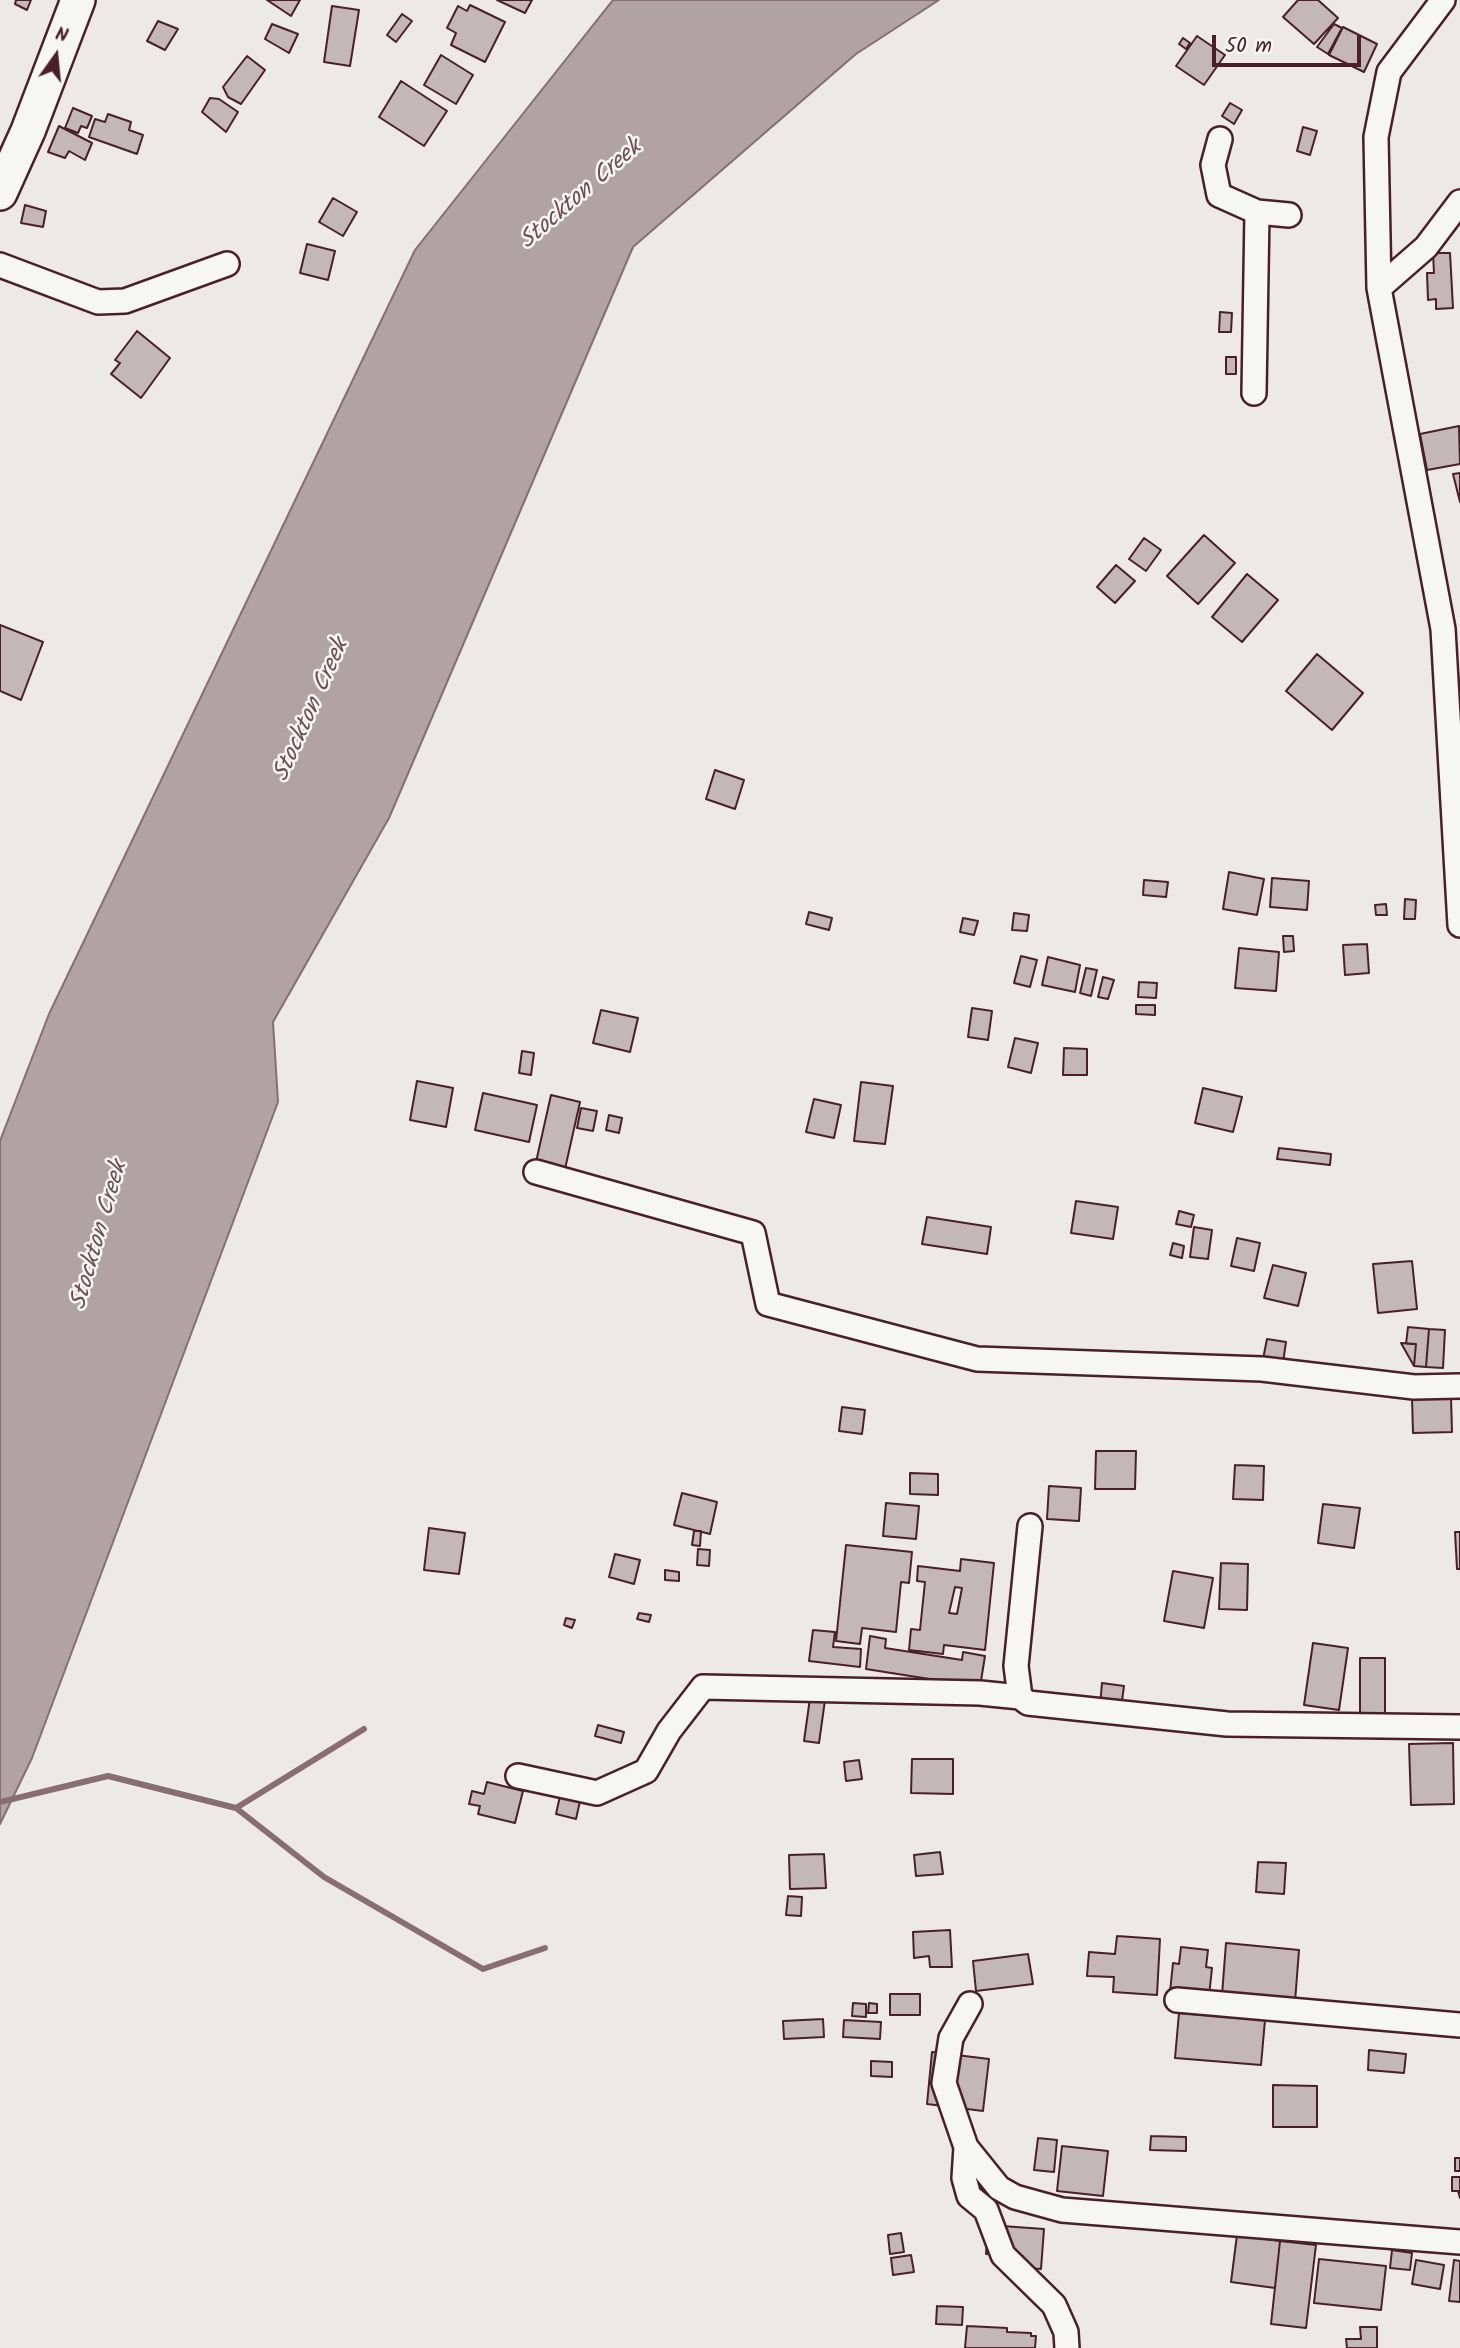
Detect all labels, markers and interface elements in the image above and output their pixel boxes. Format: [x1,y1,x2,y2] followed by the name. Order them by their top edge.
[52,20,71,52] text: N
[21,21,91,91] north arrow
[1215,21,1364,65] scale bar
[1225,30,1272,63] text: 50 m
[515,135,649,257] water label: Stockton Creek
[269,635,357,787] water label: Stockton Creek
[66,1159,136,1313] water label: Stockton Creek

